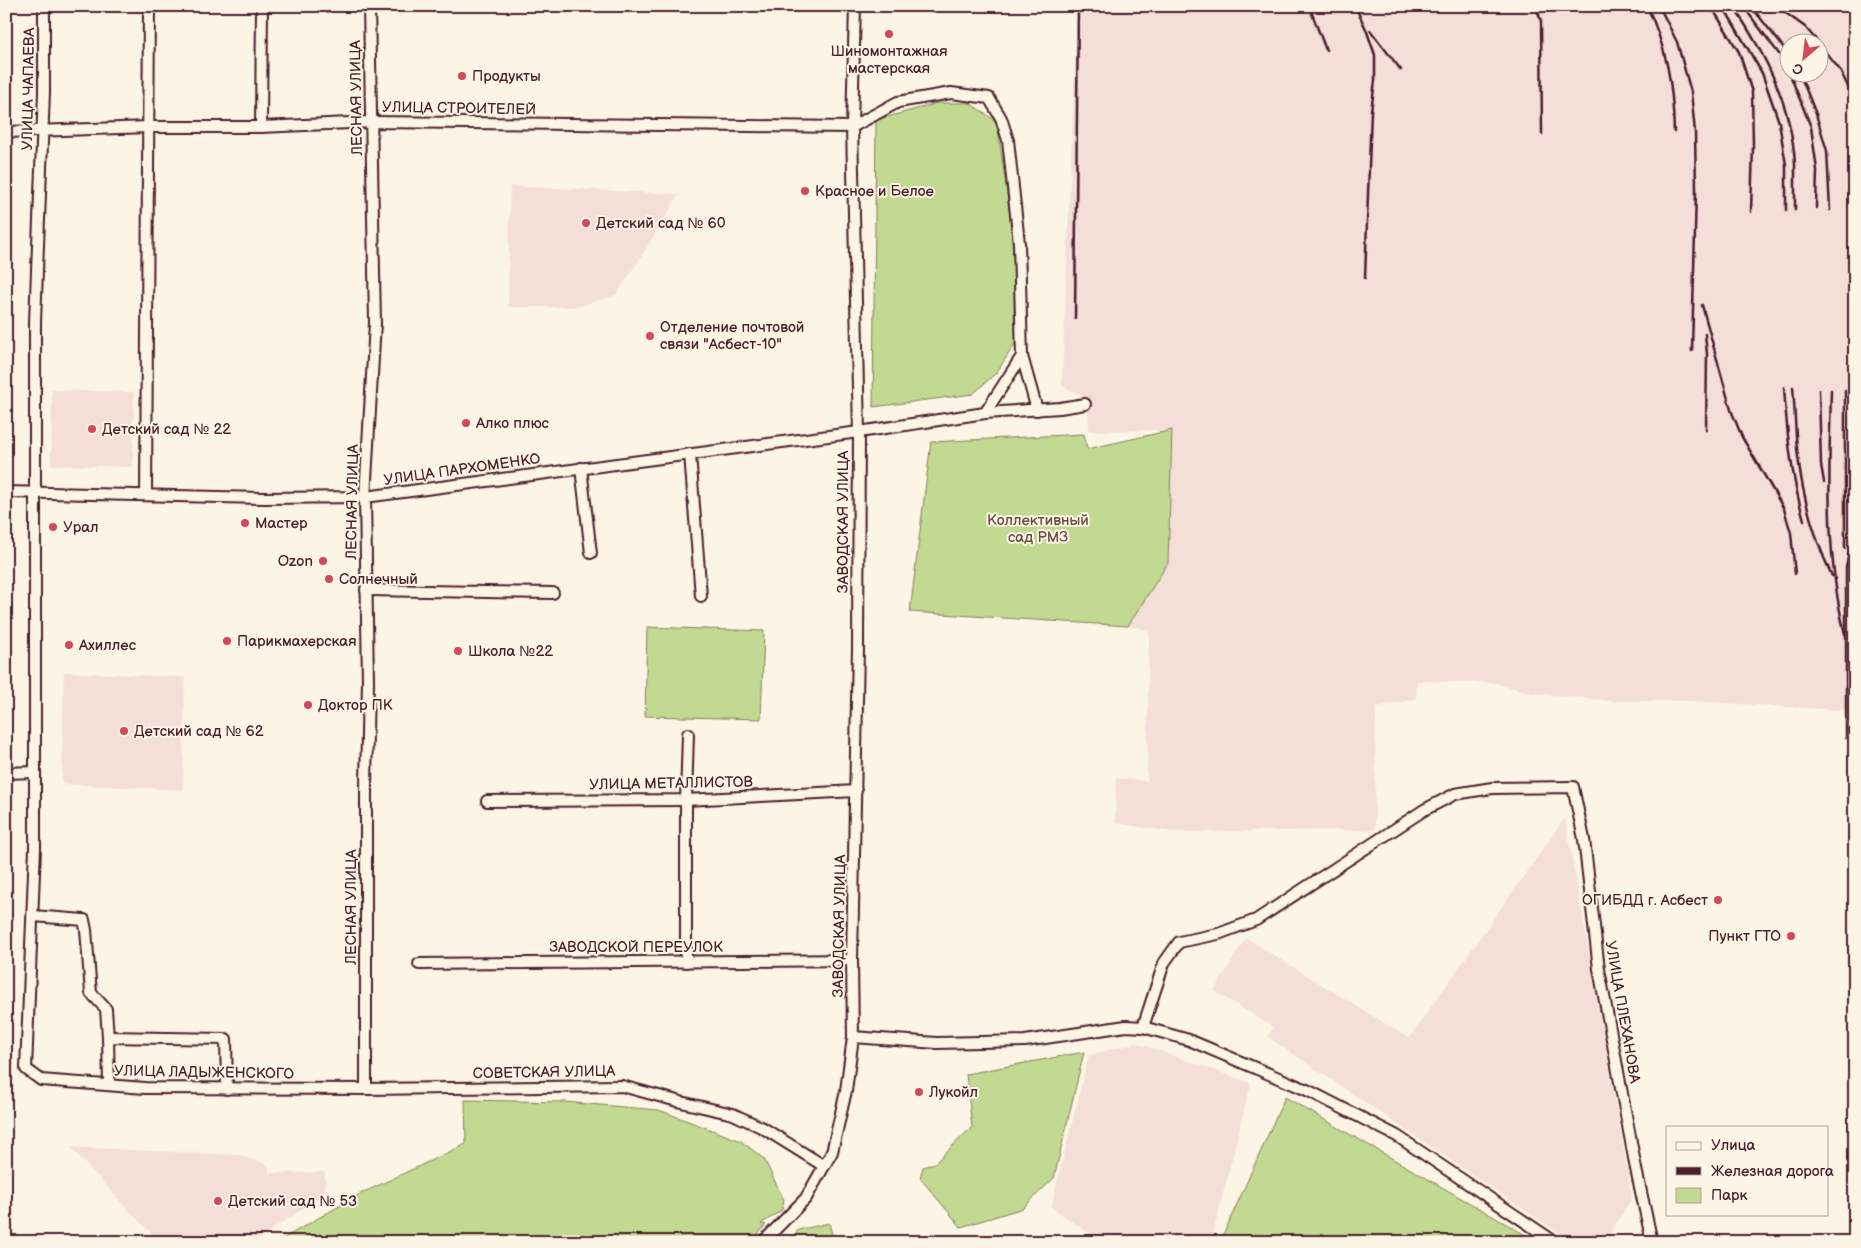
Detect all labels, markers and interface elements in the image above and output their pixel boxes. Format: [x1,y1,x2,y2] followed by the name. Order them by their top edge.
[18,27,39,151] street label: УЛИЦА ЧАПАЕВА
[883,28,895,40] marker: Шиномонтажная мастерская
[1778,32,1828,82] north arrow
[346,39,367,157] street label: ЛЕСНАЯ УЛИЦА
[830,42,948,78] place label: Шиномонтажная мастерская
[1790,59,1806,79] text: С
[472,67,541,86] place label: Продукты
[456,70,468,82] marker: Продукты
[382,98,536,119] street label: УЛИЦА СТРОИТЕЛЕЙ
[815,182,934,201] place label: Красное и Белое
[799,185,811,197] marker: Красное и Белое
[596,214,726,233] place label: Детский сад № 60
[580,217,592,229] marker: Детский сад № 60
[660,318,804,354] place label: Отделение почтовой связи "Асбест-10"
[644,330,656,342] marker: Отделение почтовой связи "Асбест-10"
[475,414,550,433] place label: Алко плюс
[460,417,472,429] marker: Алко плюс
[102,420,231,439] place label: Детский сад № 22
[86,423,98,435] marker: Детский сад № 22
[342,443,363,561] street label: ЛЕСНАЯ УЛИЦА
[383,449,542,490] street label: УЛИЦА ПАРХОМЕНКО
[834,450,853,593] street label: ЗАВОДСКАЯ УЛИЦА
[987,511,1089,547] park label: Коллективный сад РМЗ
[255,514,308,533] place label: Мастер
[239,517,251,529] marker: Мастер
[63,518,99,537] place label: Урал
[47,521,59,533] marker: Урал
[278,552,313,571] place label: Ozon
[317,555,329,567] marker: Ozon
[339,570,418,589] place label: Солнечный
[323,573,335,585] marker: Солнечный
[237,632,357,651] place label: Парикмахерская
[221,635,233,647] marker: Парикмахерская
[78,636,137,655] place label: Ахиллес
[63,639,75,651] marker: Ахиллес
[468,642,553,661] place label: Школа №22
[452,645,464,657] marker: Школа №22
[318,696,393,715] place label: Доктор ПК
[302,699,314,711] marker: Доктор ПК
[134,722,264,741] place label: Детский сад № 62
[118,725,130,737] marker: Детский сад № 62
[589,773,754,794] street label: УЛИЦА МЕТАЛЛИСТОВ
[342,848,361,966] street label: ЛЕСНАЯ УЛИЦА
[829,854,850,998] street label: ЗАВОДСКАЯ УЛИЦА
[1582,891,1708,910] place label: ОГИБДД г. Асбест
[1712,894,1724,906] marker: ОГИБДД г. Асбест
[1708,927,1781,946] place label: Пункт ГТО
[1785,930,1797,942] marker: Пункт ГТО
[549,938,723,957] street label: ЗАВОДСКОЙ ПЕРЕУЛОК
[1601,939,1645,1086] street label: УЛИЦА ПЛЕХАНОВА
[114,1061,295,1084] street label: УЛИЦА ЛАДЫЖЕНСКОГО
[473,1062,616,1083] street label: СОВЕТСКАЯ УЛИЦА
[928,1083,978,1102] place label: Лукойл
[913,1086,925,1098] marker: Лукойл
[1666,1126,1828,1216] legend
[1711,1136,1756,1155] text: Улица
[1711,1162,1834,1181] text: Железная дорога
[1711,1186,1748,1205] text: Парк
[228,1192,357,1211] place label: Детский сад № 53
[212,1195,224,1207] marker: Детский сад № 53

